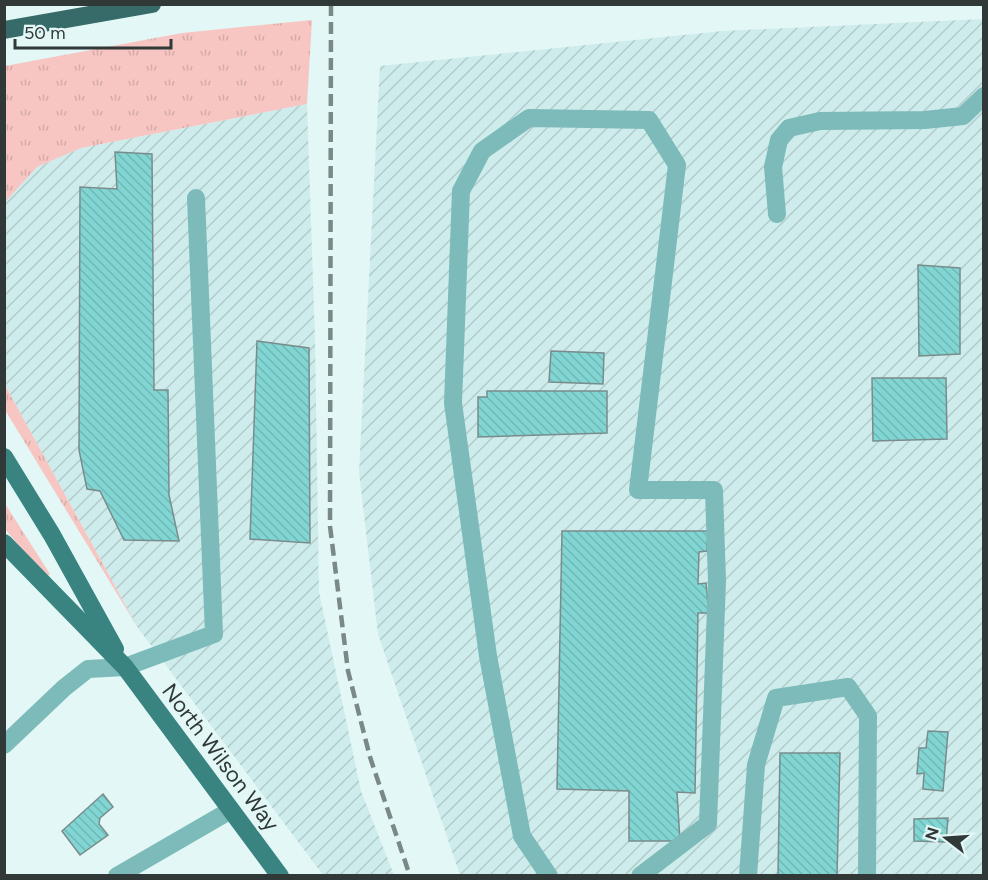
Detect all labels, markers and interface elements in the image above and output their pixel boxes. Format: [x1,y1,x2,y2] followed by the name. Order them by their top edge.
[15,12,171,50] scale bar
[24,22,66,44] text: 50 m
[156,678,285,837] street label: North Wilson Way
[916,808,976,868] north arrow
[921,825,943,842] text: N

